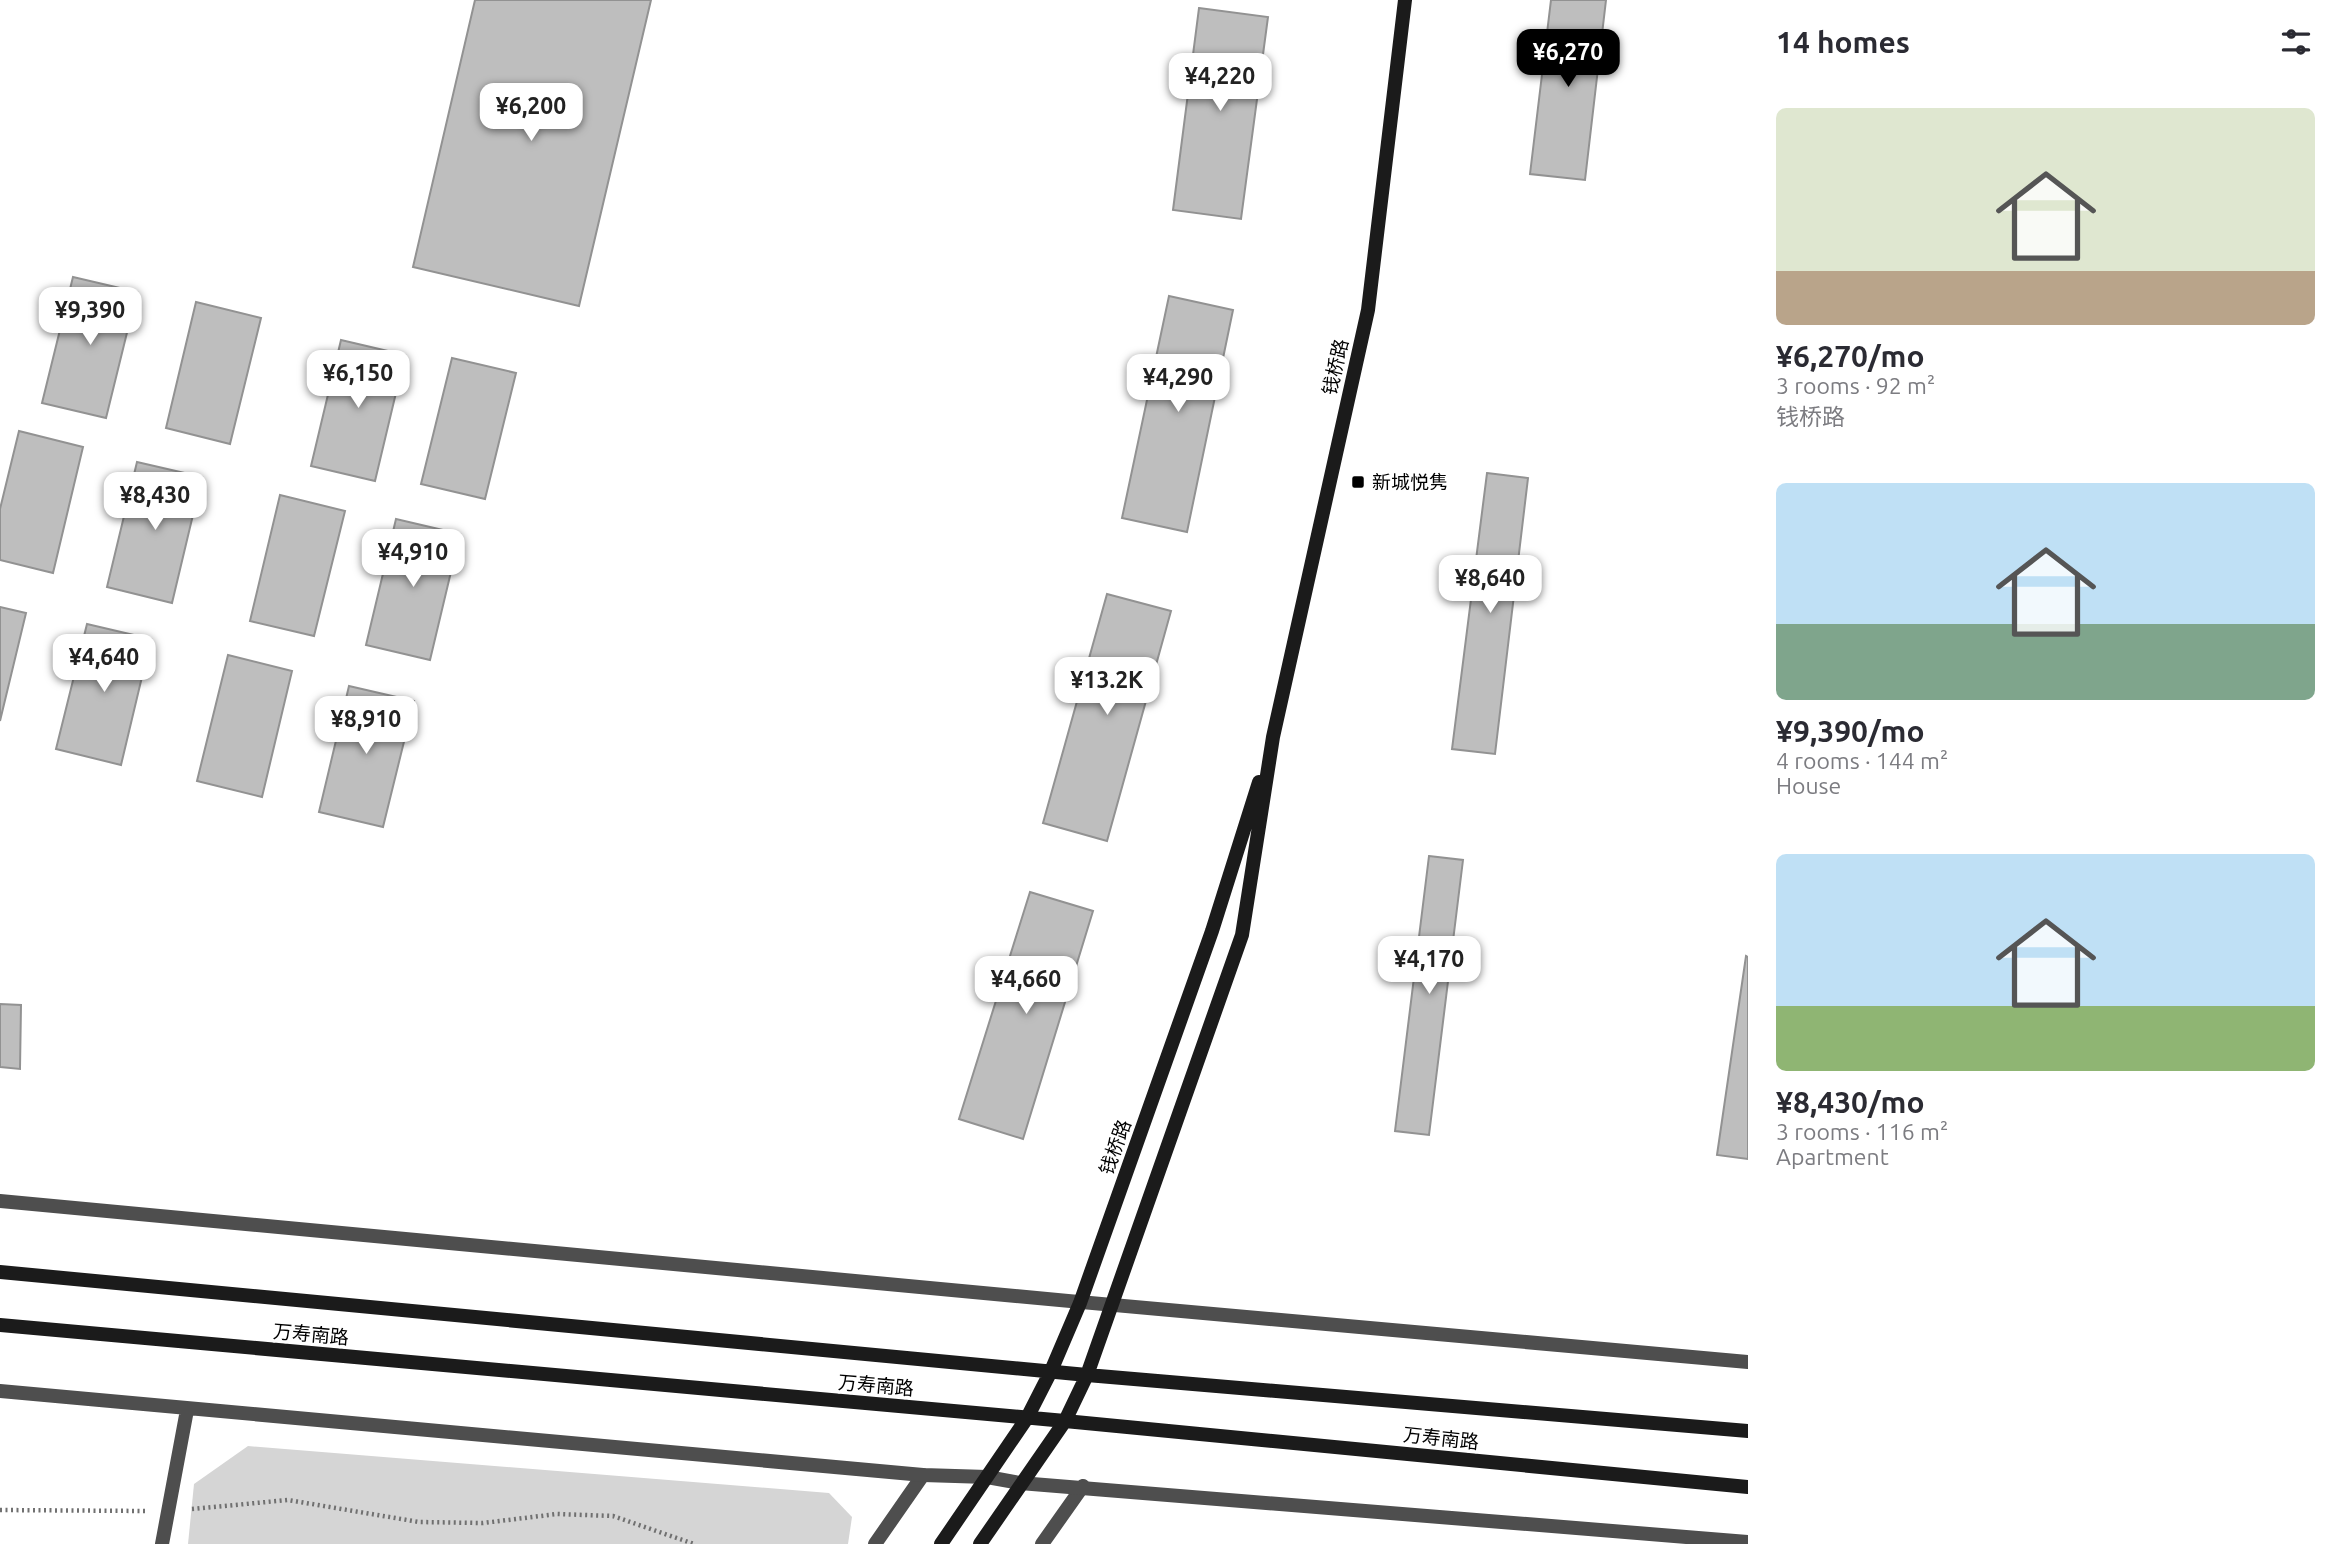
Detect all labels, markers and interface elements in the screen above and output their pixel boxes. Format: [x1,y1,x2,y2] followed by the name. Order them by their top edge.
[2277,23,2315,61] icon: filters
[1776,25,1910,59] text: 14 homes
[1511,29,1625,89] pin: ¥6,270
[1533,39,1603,64] text: ¥6,270
[1163,54,1277,113] pin: ¥4,220
[1185,63,1255,88] text: ¥4,220
[474,83,588,143] pin: ¥6,200
[496,93,566,118] text: ¥6,200
[1983,153,2109,279] icon: home
[33,288,147,347] pin: ¥9,390
[55,297,125,322] text: ¥9,390
[1318,337,1352,397] street label: 钱桥路
[1776,339,1925,373] text: ¥6,270/mo
[301,350,415,410] pin: ¥6,150
[1121,354,1235,414] pin: ¥4,290
[323,360,393,385] text: ¥6,150
[1143,364,1213,389] text: ¥4,290
[1776,373,1935,398] text: 3 rooms · 92 m²
[1776,404,1845,429] text: 钱桥路
[1372,471,1448,493] place label: 新城悦隽
[98,472,212,532] pin: ¥8,430
[1350,474,1366,490] marker: 新城悦隽
[120,482,190,507] text: ¥8,430
[1983,529,2109,655] icon: home
[356,530,470,589] pin: ¥4,910
[378,539,448,564] text: ¥4,910
[1433,556,1547,615] pin: ¥8,640
[1455,565,1525,590] text: ¥8,640
[47,634,161,694] pin: ¥4,640
[69,644,139,669] text: ¥4,640
[1050,658,1164,717] pin: ¥13.2K
[1071,667,1143,692] text: ¥13.2K
[309,696,423,756] pin: ¥8,910
[331,706,401,731] text: ¥8,910
[1776,714,1925,748] text: ¥9,390/mo
[1776,748,1948,773] text: 4 rooms · 144 m²
[1776,773,1841,798] text: House
[1983,900,2109,1026] icon: home
[1372,936,1486,996] pin: ¥4,170
[1394,946,1464,971] text: ¥4,170
[969,956,1083,1016] pin: ¥4,660
[991,966,1061,991] text: ¥4,660
[1776,1085,1925,1119] text: ¥8,430/mo
[1095,1116,1135,1178] street label: 钱桥路
[1776,1119,1948,1144] text: 3 rooms · 116 m²
[1776,1144,1889,1169] text: Apartment
[272,1320,350,1348] street label: 万寿南路
[837,1371,915,1399] street label: 万寿南路
[1402,1423,1480,1453] street label: 万寿南路

